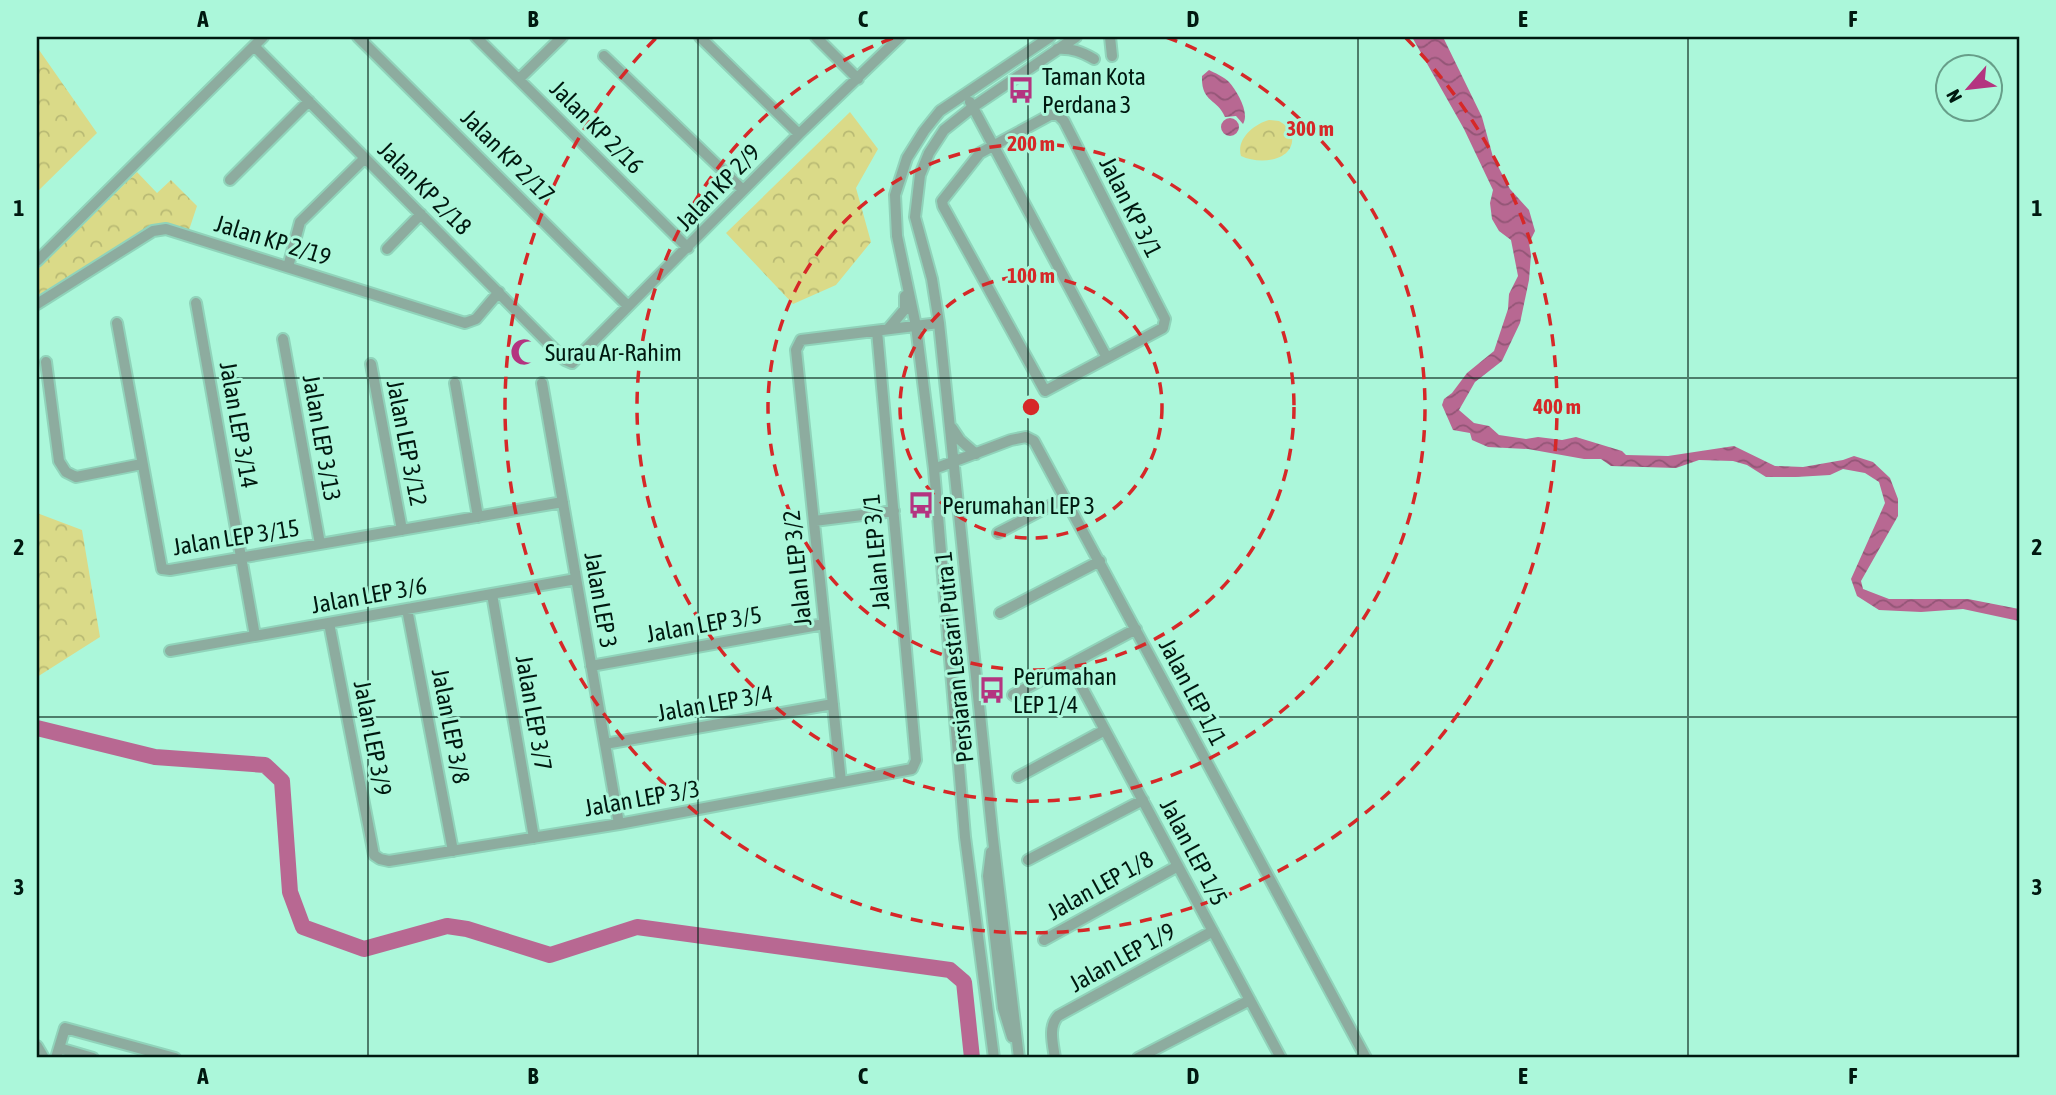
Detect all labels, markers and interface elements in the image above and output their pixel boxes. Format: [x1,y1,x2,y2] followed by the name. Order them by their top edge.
[196,6,209,32] text: A
[528,6,539,32] text: B
[858,6,869,32] text: C
[1187,6,1200,32] text: D
[1518,6,1528,32] text: E
[1848,6,1858,32] text: F
[1934,52,2004,122] north arrow
[1042,63,1146,118] place label: Taman Kota Perdana 3
[545,75,649,179] street label: Jalan KP 2/16
[1006,75,1036,105] bus stop icon: Taman Kota Perdana 3
[1942,86,1966,106] text: N
[456,104,560,208] street label: Jalan KP 2/17
[1286,116,1334,140] text: 300 m
[1007,131,1055,155] text: 200 m
[373,136,477,240] street label: Jalan KP 2/18
[671,138,765,236] street label: Jalan KP 2/9
[1094,152,1168,262] street label: Jalan KP 3/1
[14,195,25,221] text: 1
[2032,195,2043,221] text: 1
[212,210,334,270] street label: Jalan KP 2/19
[1007,263,1055,287] text: 100 m
[509,337,539,367] mosque icon: Surau Ar-Rahim
[545,339,682,366] place label: Surau Ar-Rahim
[215,360,263,490] street label: Jalan LEP 3/14
[298,373,346,503] street label: Jalan LEP 3/13
[382,378,432,508] street label: Jalan LEP 3/12
[1532,394,1581,418] text: 400 m
[1019,395,1043,419] centre of rings
[906,490,936,520] bus stop icon: Perumahan LEP 3
[942,492,1095,519] place label: Perumahan LEP 3
[857,493,895,611] street label: Jalan LEP 3/1
[777,509,817,627] street label: Jalan LEP 3/2
[171,514,301,560] street label: Jalan LEP 3/15
[14,534,24,560] text: 2
[2032,534,2042,560] text: 2
[579,550,623,650] street label: Jalan LEP 3
[929,550,979,764] street label: Persiaran Lestari Putra 1
[309,572,429,618] street label: Jalan LEP 3/6
[644,601,764,647] street label: Jalan LEP 3/5
[1154,634,1232,750] street label: Jalan LEP 1/1
[511,653,557,773] street label: Jalan LEP 3/7
[1013,663,1117,718] place label: Perumahan LEP 1/4
[427,666,475,786] street label: Jalan LEP 3/8
[977,675,1007,705] bus stop icon: Perumahan LEP 1/4
[349,678,397,798] street label: Jalan LEP 3/9
[655,680,775,726] street label: Jalan LEP 3/4
[582,775,702,821] street label: Jalan LEP 3/3
[1155,794,1233,910] street label: Jalan LEP 1/5
[1042,845,1158,925] street label: Jalan LEP 1/8
[14,874,24,900] text: 3
[2032,874,2042,900] text: 3
[1064,917,1180,997] street label: Jalan LEP 1/9
[196,1063,209,1089] text: A
[528,1063,539,1089] text: B
[858,1063,869,1089] text: C
[1187,1063,1200,1089] text: D
[1518,1063,1528,1089] text: E
[1848,1063,1858,1089] text: F

